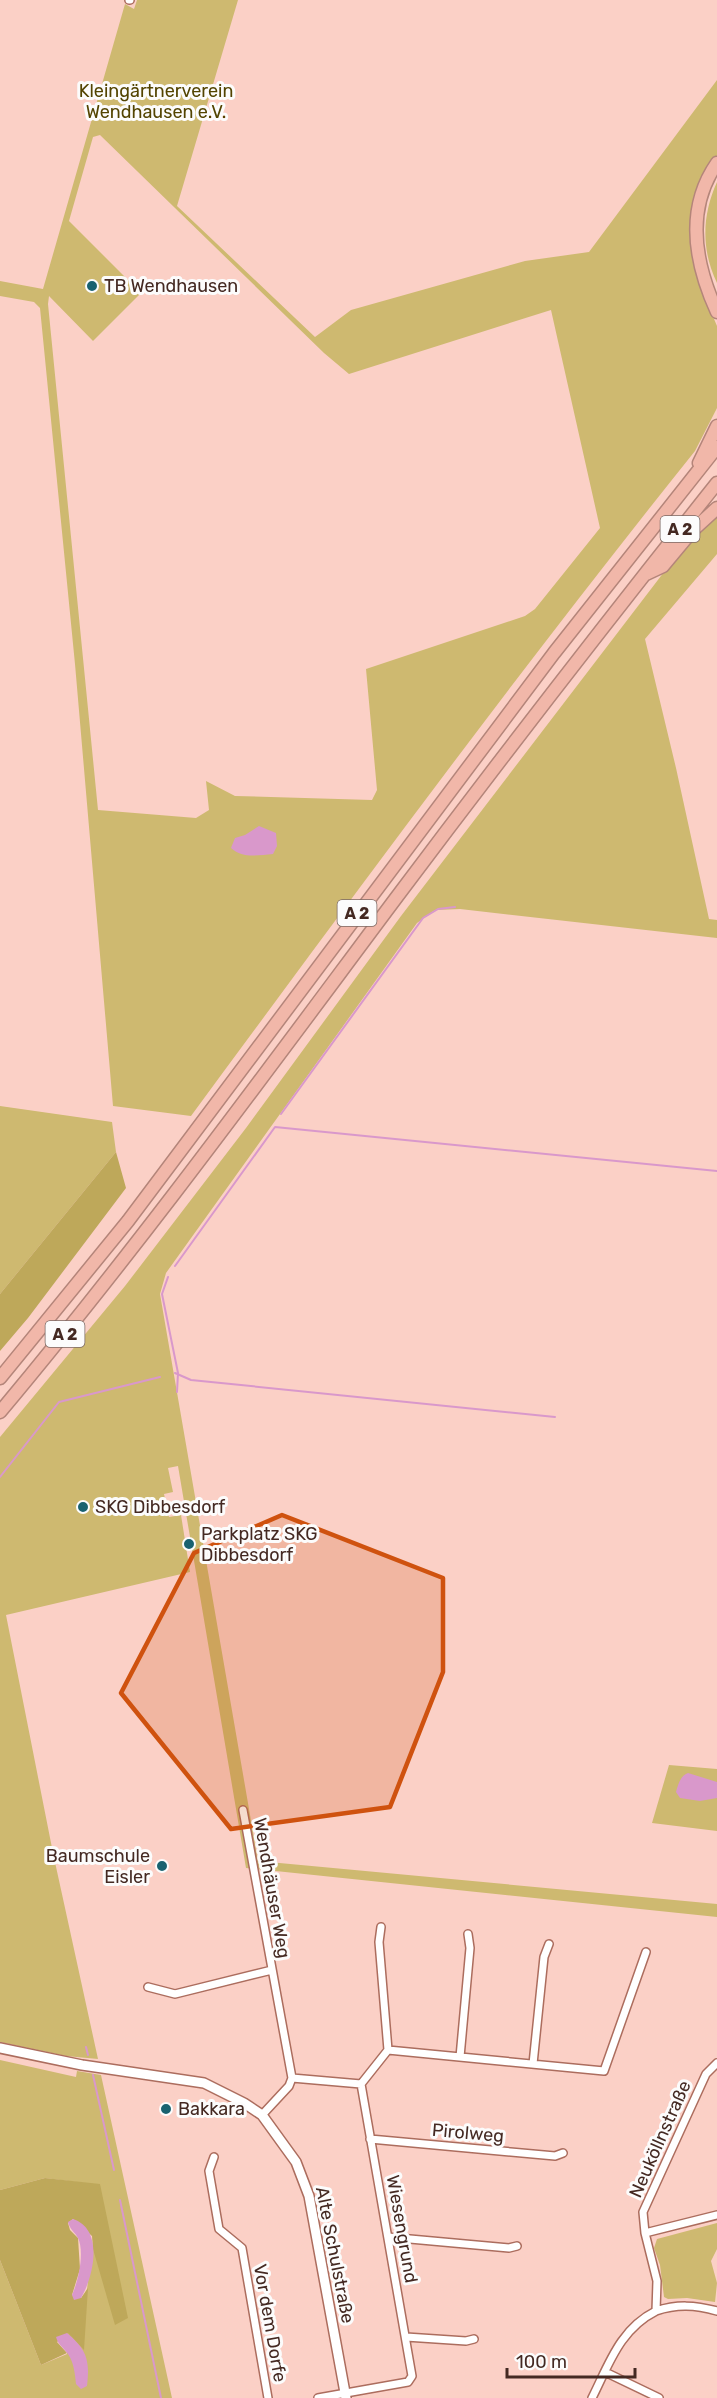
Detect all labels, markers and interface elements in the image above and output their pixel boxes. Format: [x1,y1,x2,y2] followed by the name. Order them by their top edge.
[79,80,233,123] park label: Kleingärtnerverein Wendhausen e.V.
[104,275,238,297] place label: TB Wendhausen
[85,279,99,293] marker: TB Wendhausen
[660,516,700,542] road number: A 2
[338,900,376,926] road number: A 2
[46,1321,84,1347] road number: A 2
[95,1496,225,1518] place label: SKG Dibbesdorf
[76,1500,90,1514] marker: SKG Dibbesdorf
[201,1523,318,1566] place label: Parkplatz SKG Dibbesdorf
[182,1537,196,1551] marker: Parkplatz SKG Dibbesdorf
[249,1816,295,1960] street label: Wendhäuser Weg
[46,1845,150,1888] place label: Baumschule Eisler
[155,1859,169,1873] marker: Baumschule Eisler
[624,2077,696,2201] street label: Neuköllnstraße
[178,2098,245,2120] place label: Bakkara
[159,2102,173,2116] marker: Bakkara
[431,2119,505,2147] street label: Pirolweg
[382,2173,422,2285] street label: Wiesengrund
[311,2185,359,2325] street label: Alte Schulstraße
[249,2262,291,2384] street label: Vor dem Dorfe
[507,2341,634,2379] scale bar
[516,2351,567,2373] text: 100 m

